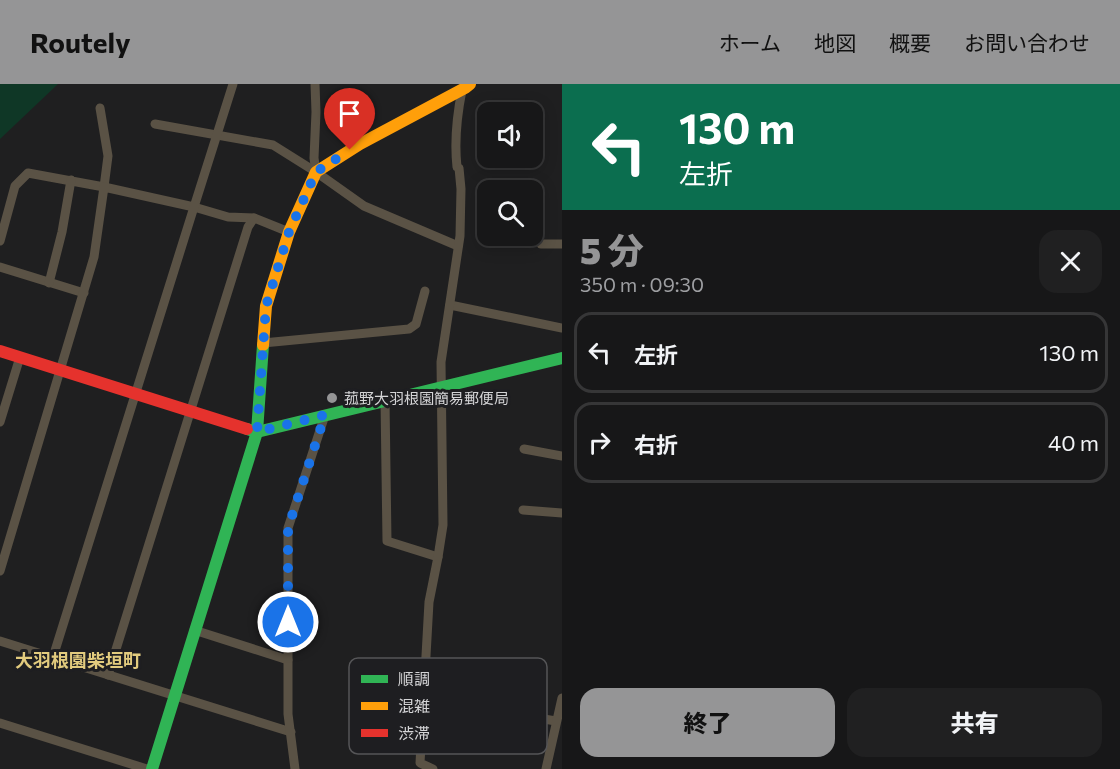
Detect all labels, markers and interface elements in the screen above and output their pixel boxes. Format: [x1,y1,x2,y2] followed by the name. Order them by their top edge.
[30,25,131,59] text: Routely
[719,30,781,55] text: ホーム
[814,30,856,55] text: 地図
[889,30,931,55] text: 概要
[964,30,1090,55] text: お問い合わせ
[324,88,375,150] pin
[333,97,366,130] icon: arrive
[679,101,795,153] text: 130 m
[477,102,543,246] map controls
[477,102,543,168] button: sound
[580,108,658,186] icon: left
[679,157,733,190] text: 左折
[477,180,543,246] button: search
[580,227,644,271] text: 5 分
[1039,230,1102,293] button: close
[580,272,704,296] text: 350 m · 09:30
[583,336,616,369] icon: left
[1039,339,1099,366] text: 130 m
[634,341,678,368] text: 左折
[344,389,509,407] place label: 菰野大羽根園簡易郵便局
[325,391,339,405] marker: 菰野大羽根園簡易郵便局
[583,426,616,459] icon: right
[1048,429,1099,456] text: 40 m
[634,431,678,458] text: 右折
[256,590,320,654] position arrow
[15,649,141,671] district label: 大羽根園柴垣町
[349,658,547,754] legend
[398,669,430,688] text: 順調
[580,688,835,757] button: 終了
[847,688,1102,757] button: 共有
[398,696,430,715] text: 混雑
[398,723,430,742] text: 渋滞

